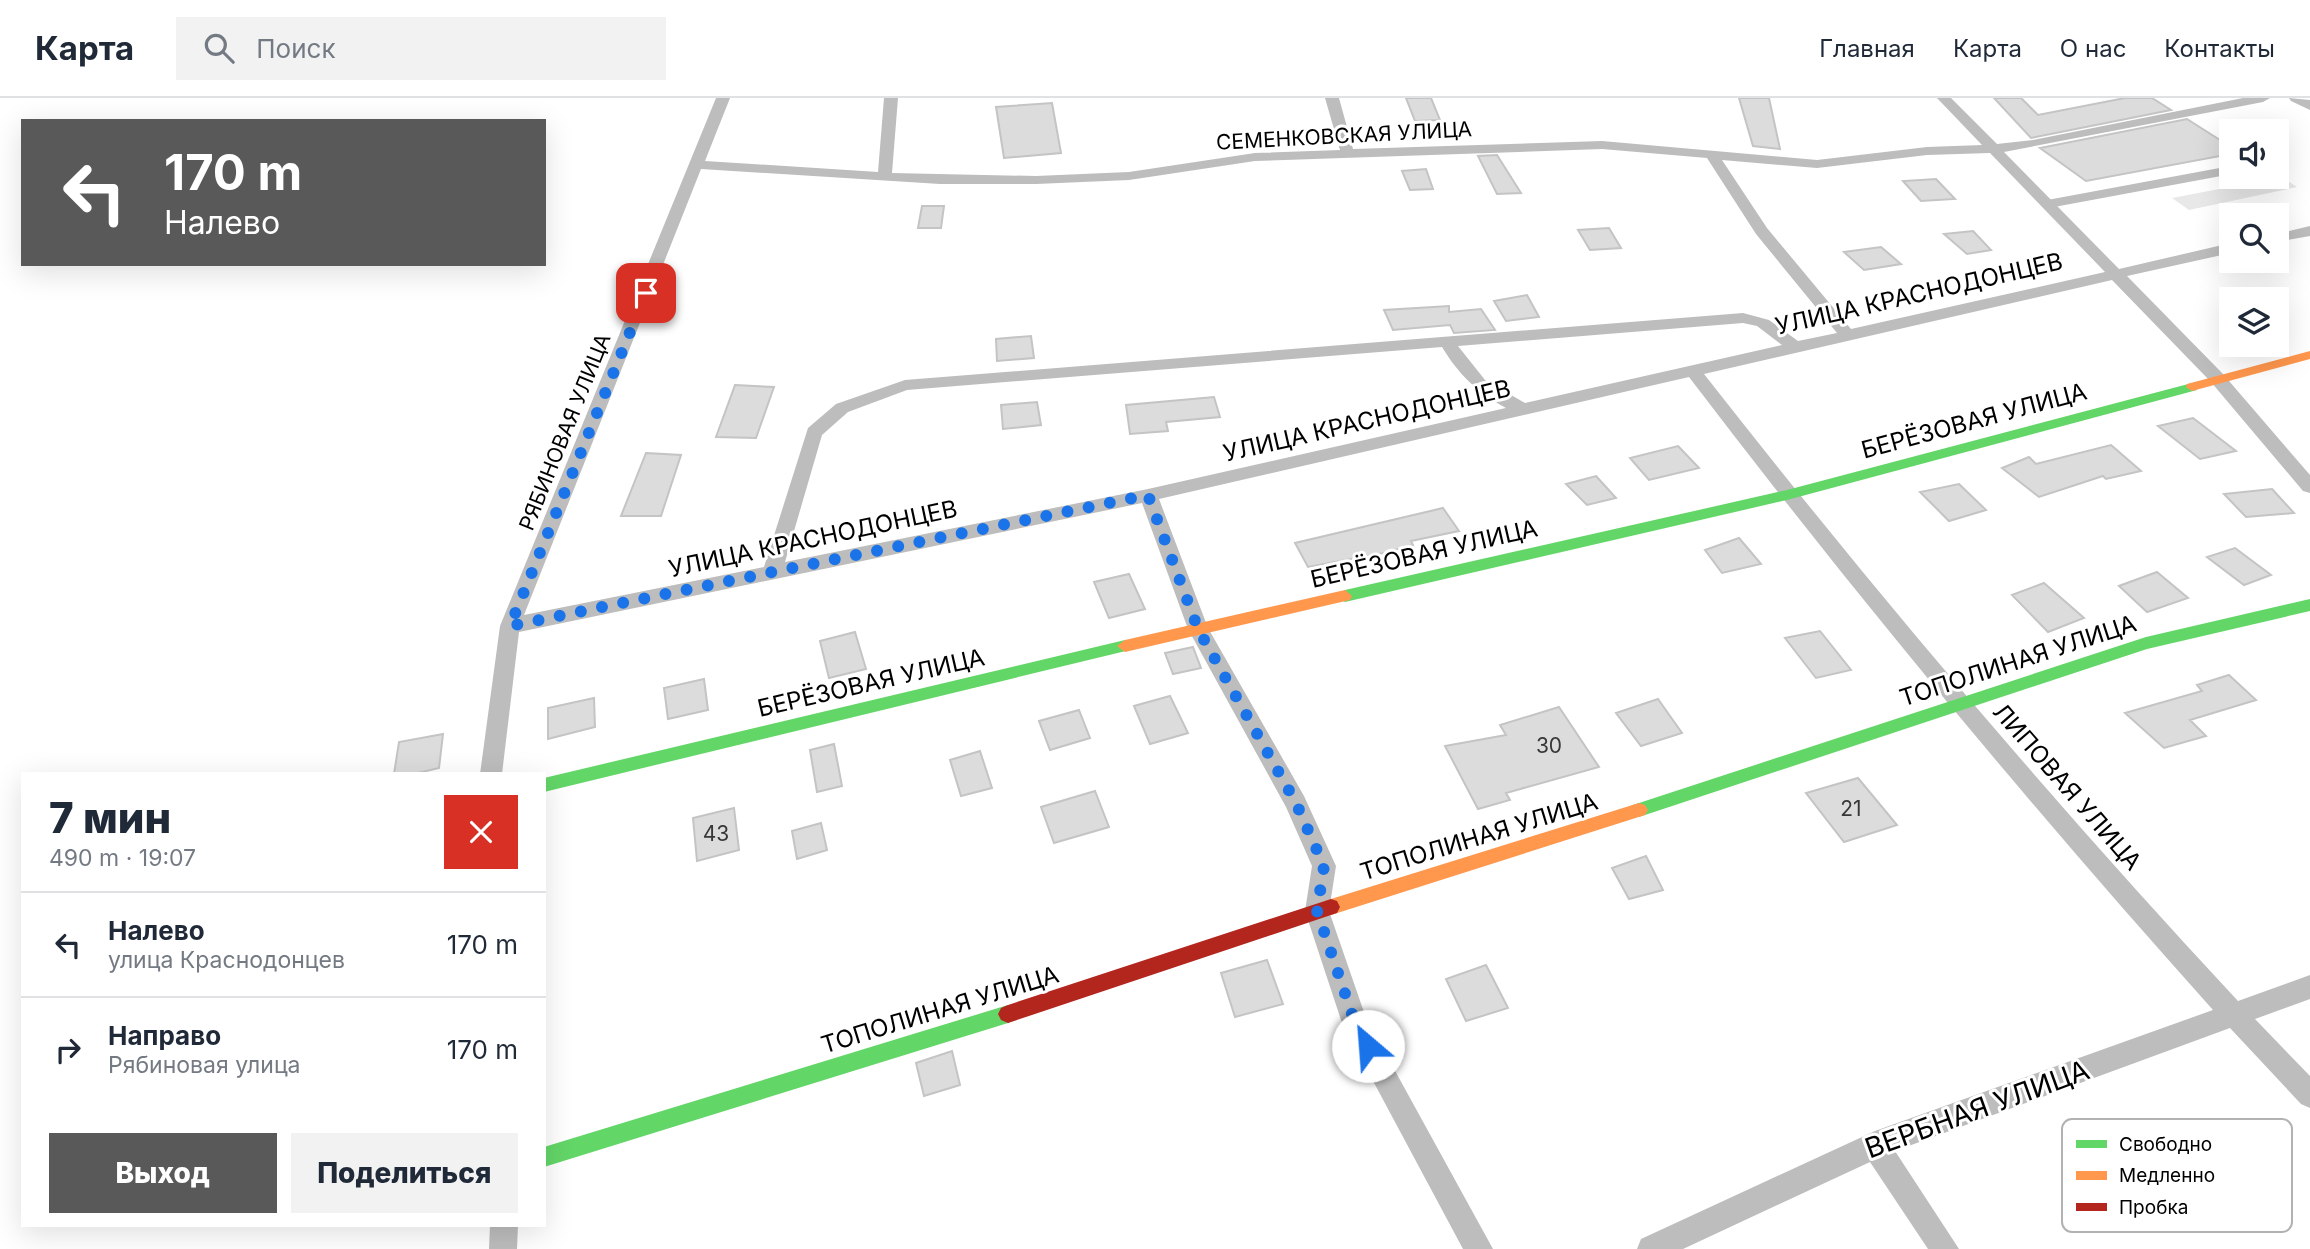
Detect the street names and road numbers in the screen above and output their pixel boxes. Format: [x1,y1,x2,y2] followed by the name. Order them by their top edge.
[1215,116,1472,155] street label: СЕМЕНКОВСКАЯ УЛИЦА
[1772,246,2065,341] street label: УЛИЦА КРАСНОДОНЦЕВ
[514,330,615,534] street label: РЯБИНОВАЯ УЛИЦА
[1220,373,1513,468] street label: УЛИЦА КРАСНОДОНЦЕВ
[1858,376,2090,465] street label: БЕРЁЗОВАЯ УЛИЦА
[666,494,960,583] street label: УЛИЦА КРАСНОДОНЦЕВ
[1307,513,1540,594] street label: БЕРЁЗОВАЯ УЛИЦА
[1896,609,2140,712] street label: ТОПОЛИНАЯ УЛИЦА
[754,642,987,723] street label: БЕРЁЗОВАЯ УЛИЦА
[1987,697,2148,876] street label: ЛИПОВАЯ УЛИЦА
[1357,787,1601,886] street label: ТОПОЛИНАЯ УЛИЦА
[818,960,1062,1059] street label: ТОПОЛИНАЯ УЛИЦА
[1860,1053,2094,1165] street label: ВЕРБНАЯ УЛИЦА

